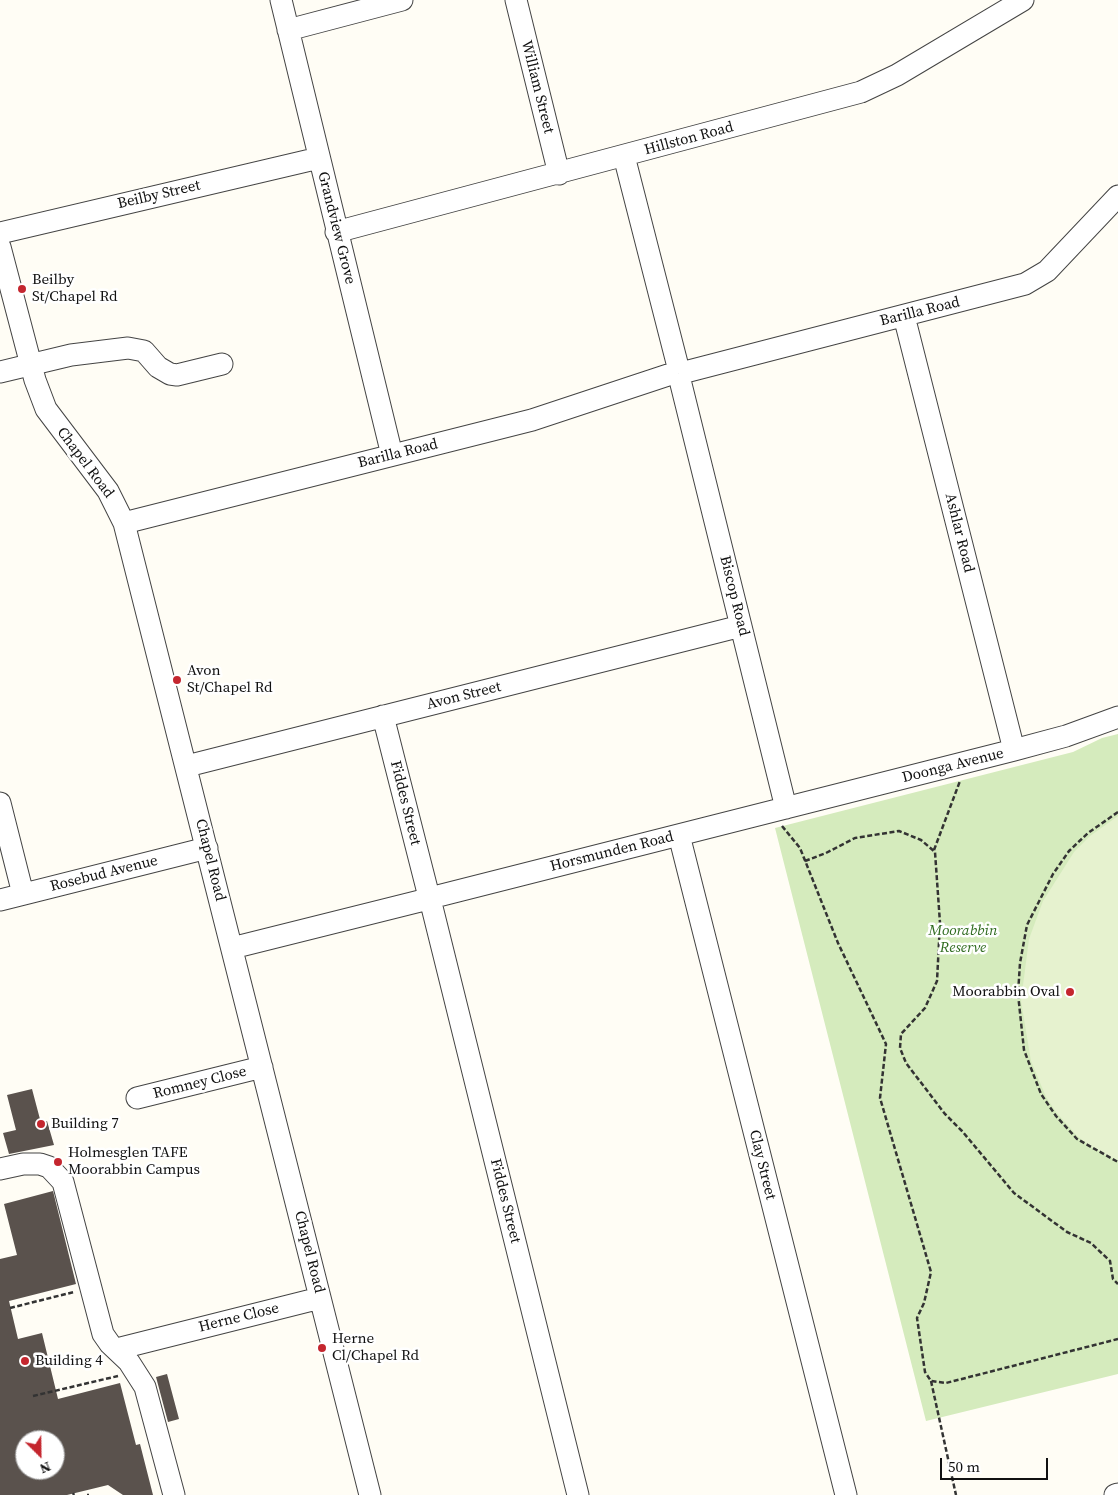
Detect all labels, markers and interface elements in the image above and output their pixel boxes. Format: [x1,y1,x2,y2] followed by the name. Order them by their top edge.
[517,39,557,135] street label: William Street
[643,118,735,160] street label: Hillston Road
[313,170,359,286] street label: Grandview Grove
[116,177,202,213] street label: Beilby Street
[32,271,117,306] place label: Beilby St/Chapel Rd
[16,283,28,295] marker: Beilby St/Chapel Rd
[878,293,962,331] street label: Barilla Road
[53,424,117,502] street label: Chapel Road
[356,435,440,473] street label: Barilla Road
[940,492,978,574] street label: Ashlar Road
[715,554,753,638] street label: Biscop Road
[187,662,272,697] place label: Avon St/Chapel Rd
[171,674,183,686] marker: Avon St/Chapel Rd
[425,678,503,714] street label: Avon Street
[900,745,1006,787] street label: Doonga Avenue
[386,759,424,847] street label: Fiddes Street
[191,817,229,903] street label: Chapel Road
[548,828,676,876] street label: Horsmunden Road
[48,852,160,896] street label: Rosebud Avenue
[928,922,998,957] park label: Moorabbin Reserve
[952,983,1060,1001] place label: Moorabbin Oval
[1064,986,1076,998] marker: Moorabbin Oval
[152,1063,248,1103] street label: Romney Close
[51,1115,119,1133] place label: Building 7
[35,1118,47,1130] marker: Building 7
[745,1128,779,1202] street label: Clay Street
[68,1144,200,1179] place label: Holmesglen TAFE Moorabbin Campus
[52,1156,64,1168] marker: Holmesglen TAFE Moorabbin Campus
[486,1157,524,1245] street label: Fiddes Street
[290,1209,328,1295] street label: Chapel Road
[197,1299,281,1337] street label: Herne Close
[332,1330,419,1365] place label: Herne Cl/Chapel Rd
[316,1342,328,1354] marker: Herne Cl/Chapel Rd
[35,1352,103,1370] place label: Building 4
[19,1355,31,1367] marker: Building 4
[15,1430,65,1480] north arrow
[943,1448,1050,1480] scale bar
[948,1456,980,1477] text: 50 m
[37,1457,54,1479] text: N

